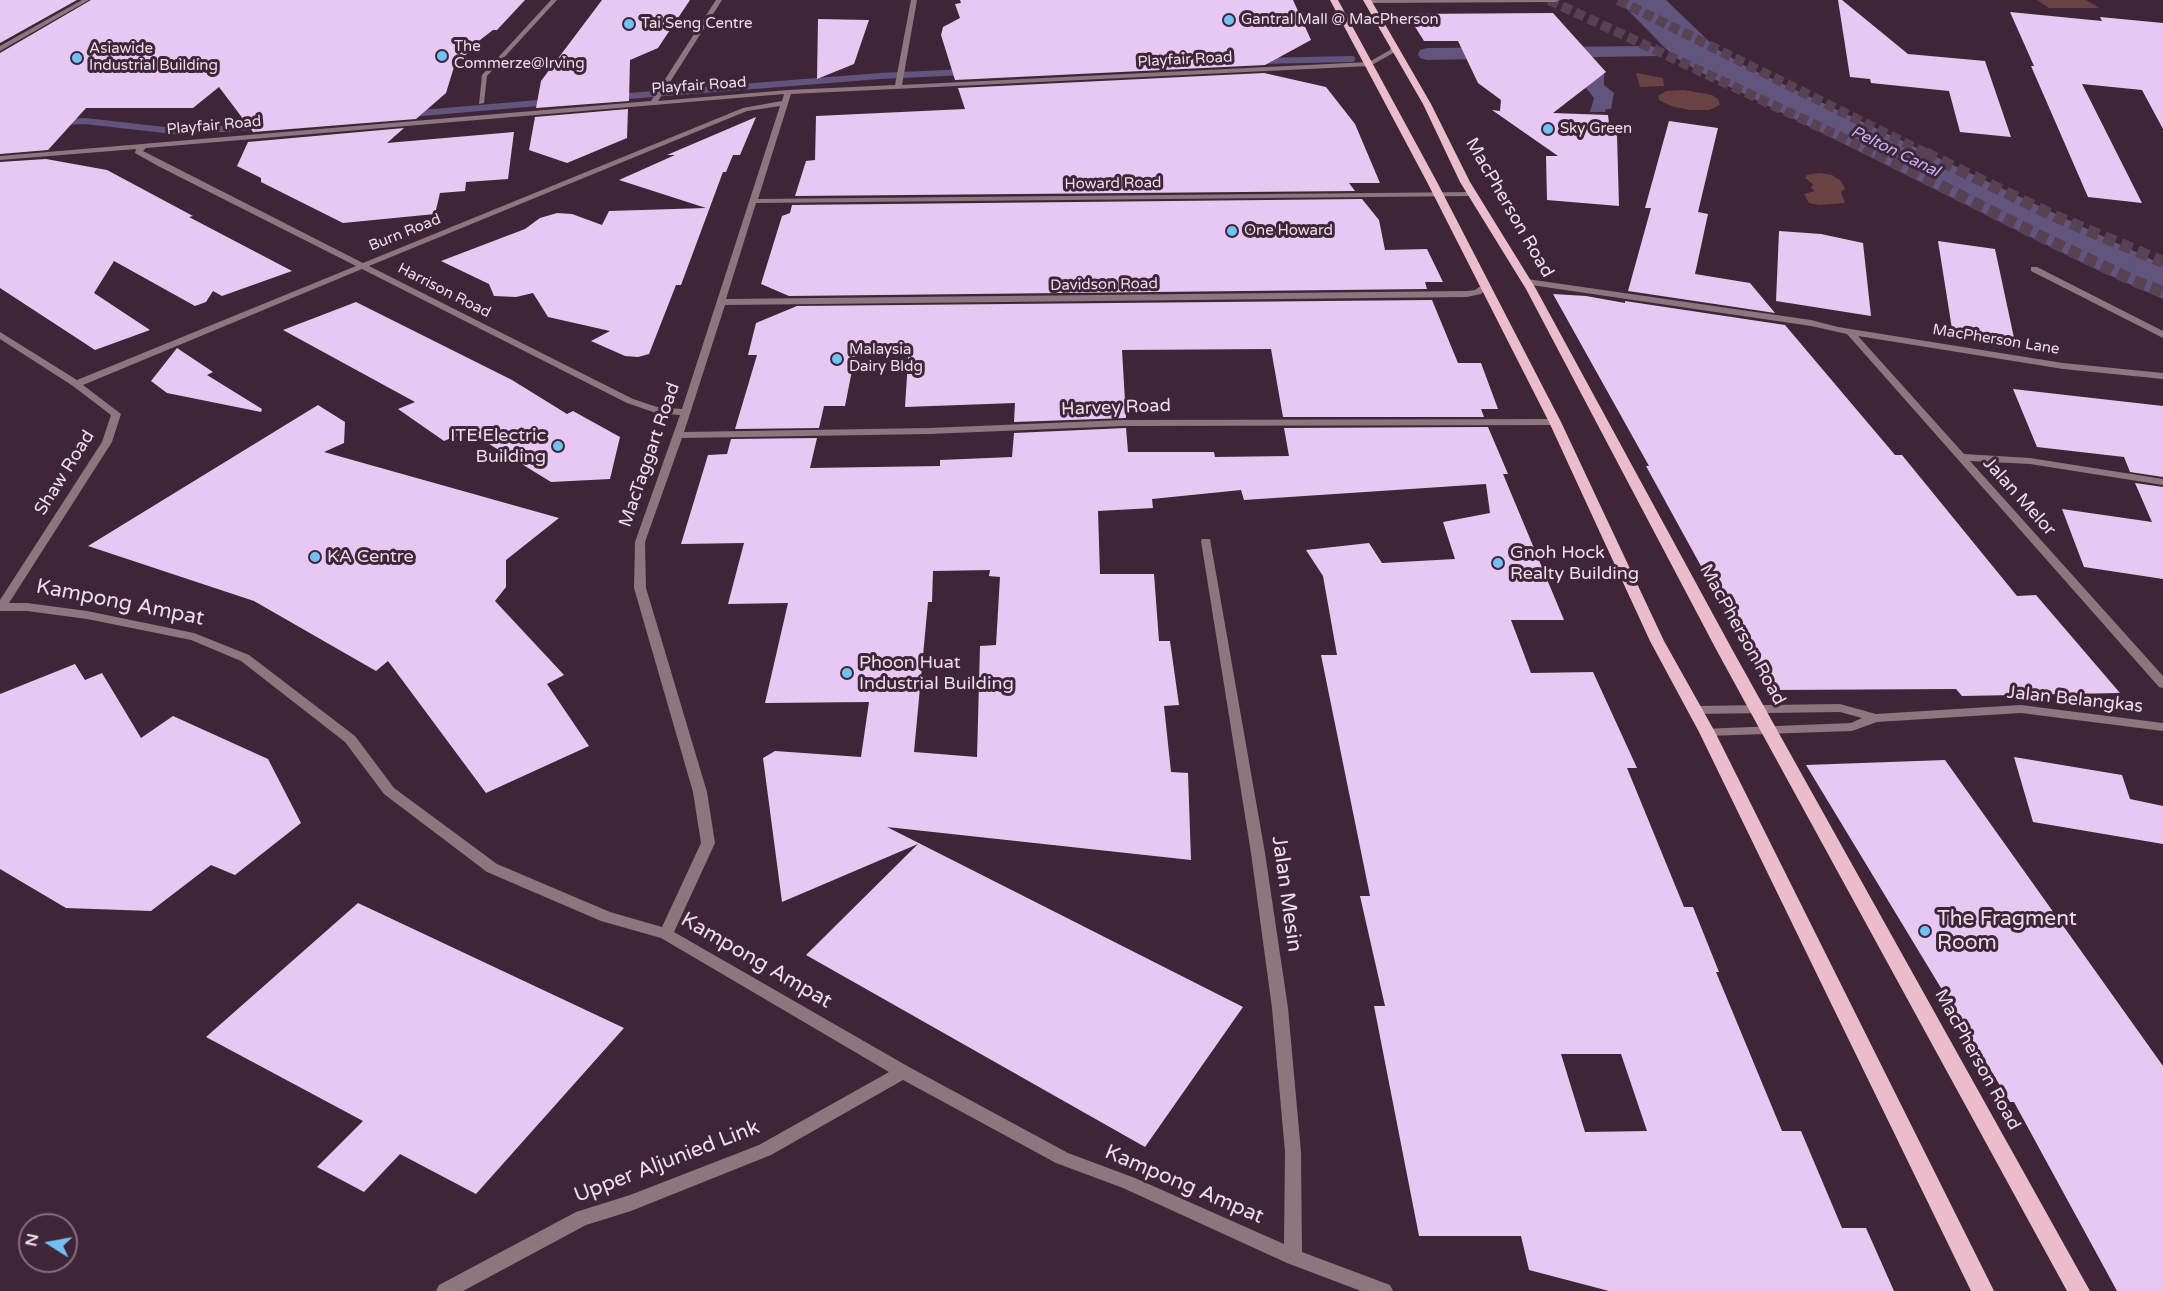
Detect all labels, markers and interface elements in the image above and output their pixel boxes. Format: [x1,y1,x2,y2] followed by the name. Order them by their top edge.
[1241,11,1439,29] place label: Gantral Mall @ MacPherson
[1222,13,1236,27] marker: Gantral Mall @ MacPherson
[641,15,753,33] place label: Tai Seng Centre
[622,17,636,31] marker: Tai Seng Centre
[454,38,585,73] place label: The Commerze@Irving
[89,40,218,75] place label: Asiawide Industrial Building
[435,49,449,63] marker: The Commerze@Irving
[1137,49,1233,71] street label: Playfair Road
[70,51,84,65] marker: Asiawide Industrial Building
[651,74,747,98] street label: Playfair Road
[166,113,262,139] street label: Playfair Road
[1560,120,1632,138] place label: Sky Green
[1541,122,1555,136] marker: Sky Green
[1848,122,1942,182] water label: Pelton Canal
[1460,134,1558,282] street label: MacPherson Road
[1064,174,1162,194] street label: Howard Road
[366,210,444,256] street label: Burn Road
[1244,222,1333,240] place label: One Howard
[1225,224,1239,238] marker: One Howard
[394,260,494,322] street label: Harrison Road
[1050,275,1158,295] street label: Davidson Road
[1931,321,2061,359] street label: MacPherson Lane
[849,341,923,376] place label: Malaysia Dairy Bldg
[830,352,844,366] marker: Malaysia Dairy Bldg
[615,380,685,530] street label: MacTaggart Road
[1061,395,1171,421] street label: Harvey Road
[450,425,546,468] place label: ITE Electric Building
[30,427,100,519] street label: Shaw Road
[551,439,565,453] marker: ITE Electric Building
[1978,453,2060,541] street label: Jalan Melor
[1510,542,1639,584] place label: Gnoh Hock Realty Building
[327,546,414,568] place label: KA Centre
[308,550,322,564] marker: KA Centre
[1491,556,1505,570] marker: Gnoh Hock Realty Building
[1694,561,1790,709] street label: MacPherson Road
[34,574,206,632] street label: Kampong Ampat
[859,652,1014,694] place label: Phoon Huat Industrial Building
[840,666,854,680] marker: Phoon Huat Industrial Building
[2006,682,2144,718] street label: Jalan Belangkas
[1265,834,1307,954] street label: Jalan Mesin
[1937,906,2077,956] place label: The Fragment Room
[676,908,836,1014] street label: Kampong Ampat
[1918,924,1932,938] marker: The Fragment Room
[1929,986,2025,1134] street label: MacPherson Road
[571,1115,763,1209] street label: Upper Aljunied Link
[1101,1140,1267,1230] street label: Kampong Ampat
[18,1213,78,1273] north arrow
[21,1232,43,1248] text: N

